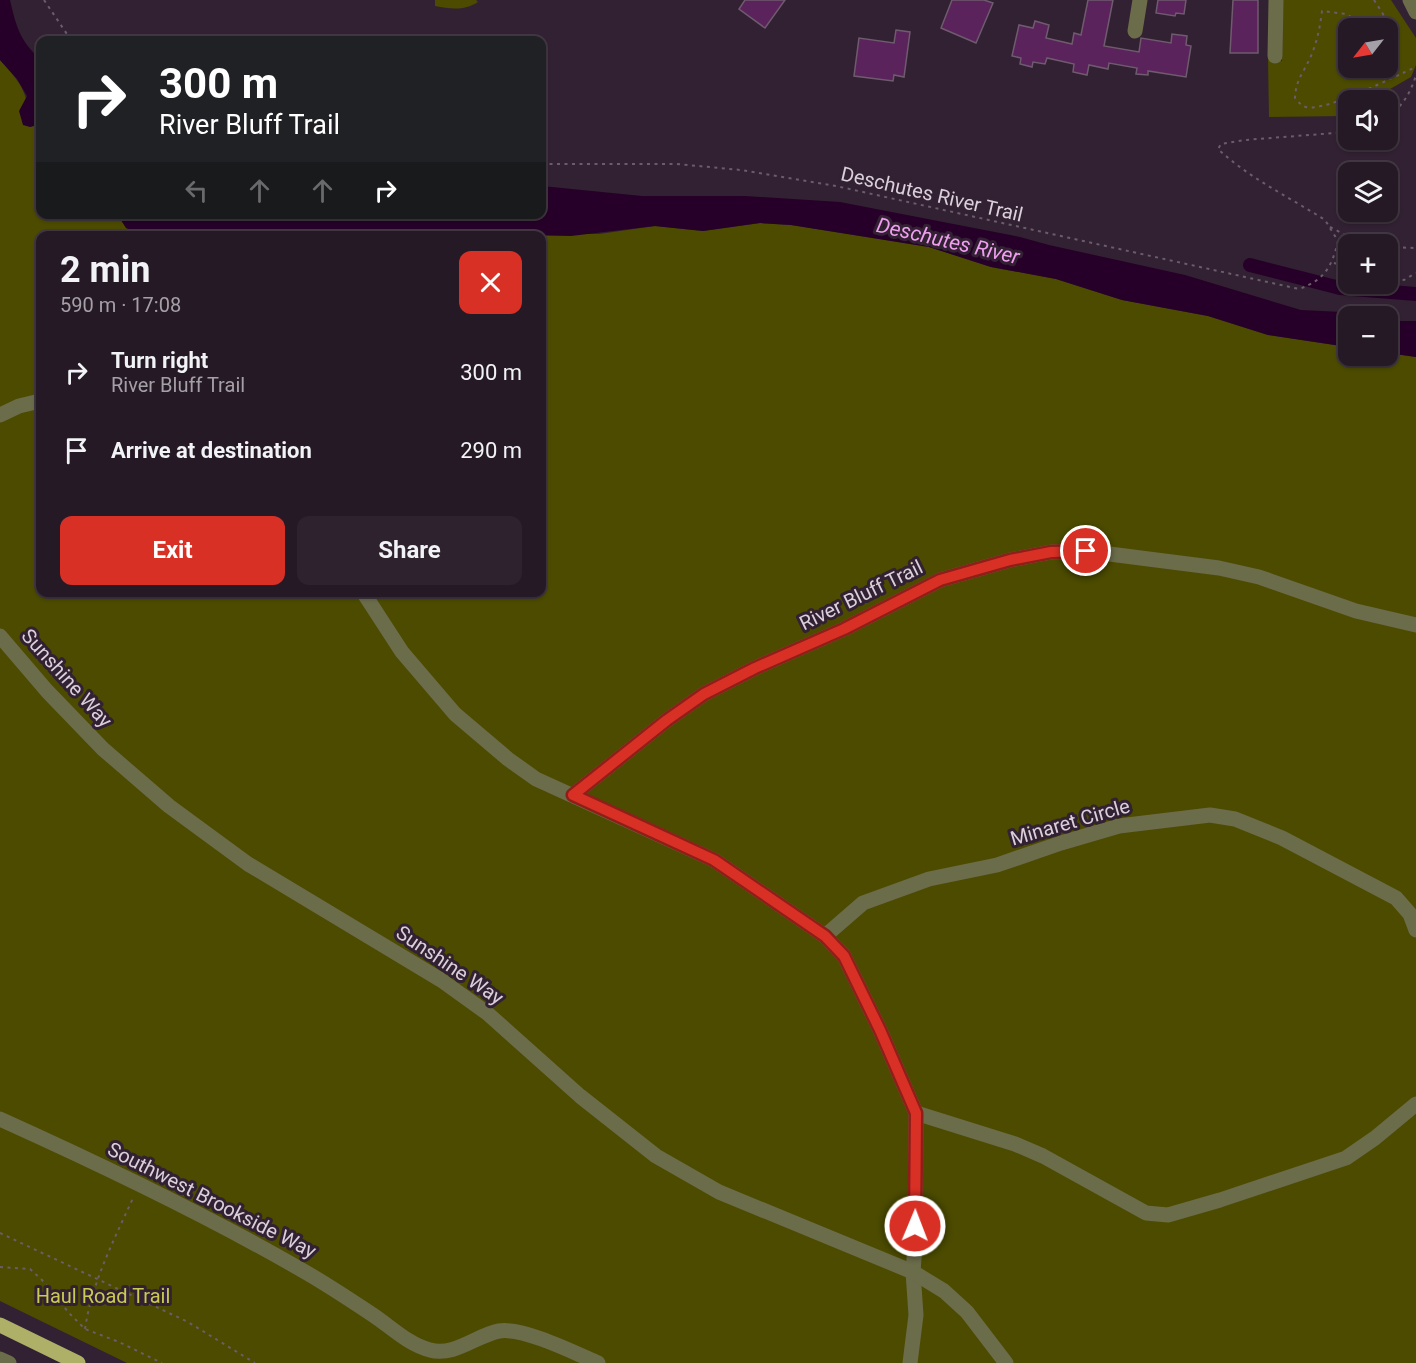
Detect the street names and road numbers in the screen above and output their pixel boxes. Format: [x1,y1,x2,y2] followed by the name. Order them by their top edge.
[839,161,1025,227] street label: Deschutes River Trail
[795,555,927,635] street label: River Bluff Trail
[16,624,118,733] street label: Sunshine Way
[1007,793,1133,851] street label: Minaret Circle
[392,920,509,1010] street label: Sunshine Way
[104,1137,321,1263] street label: Southwest Brookside Way

